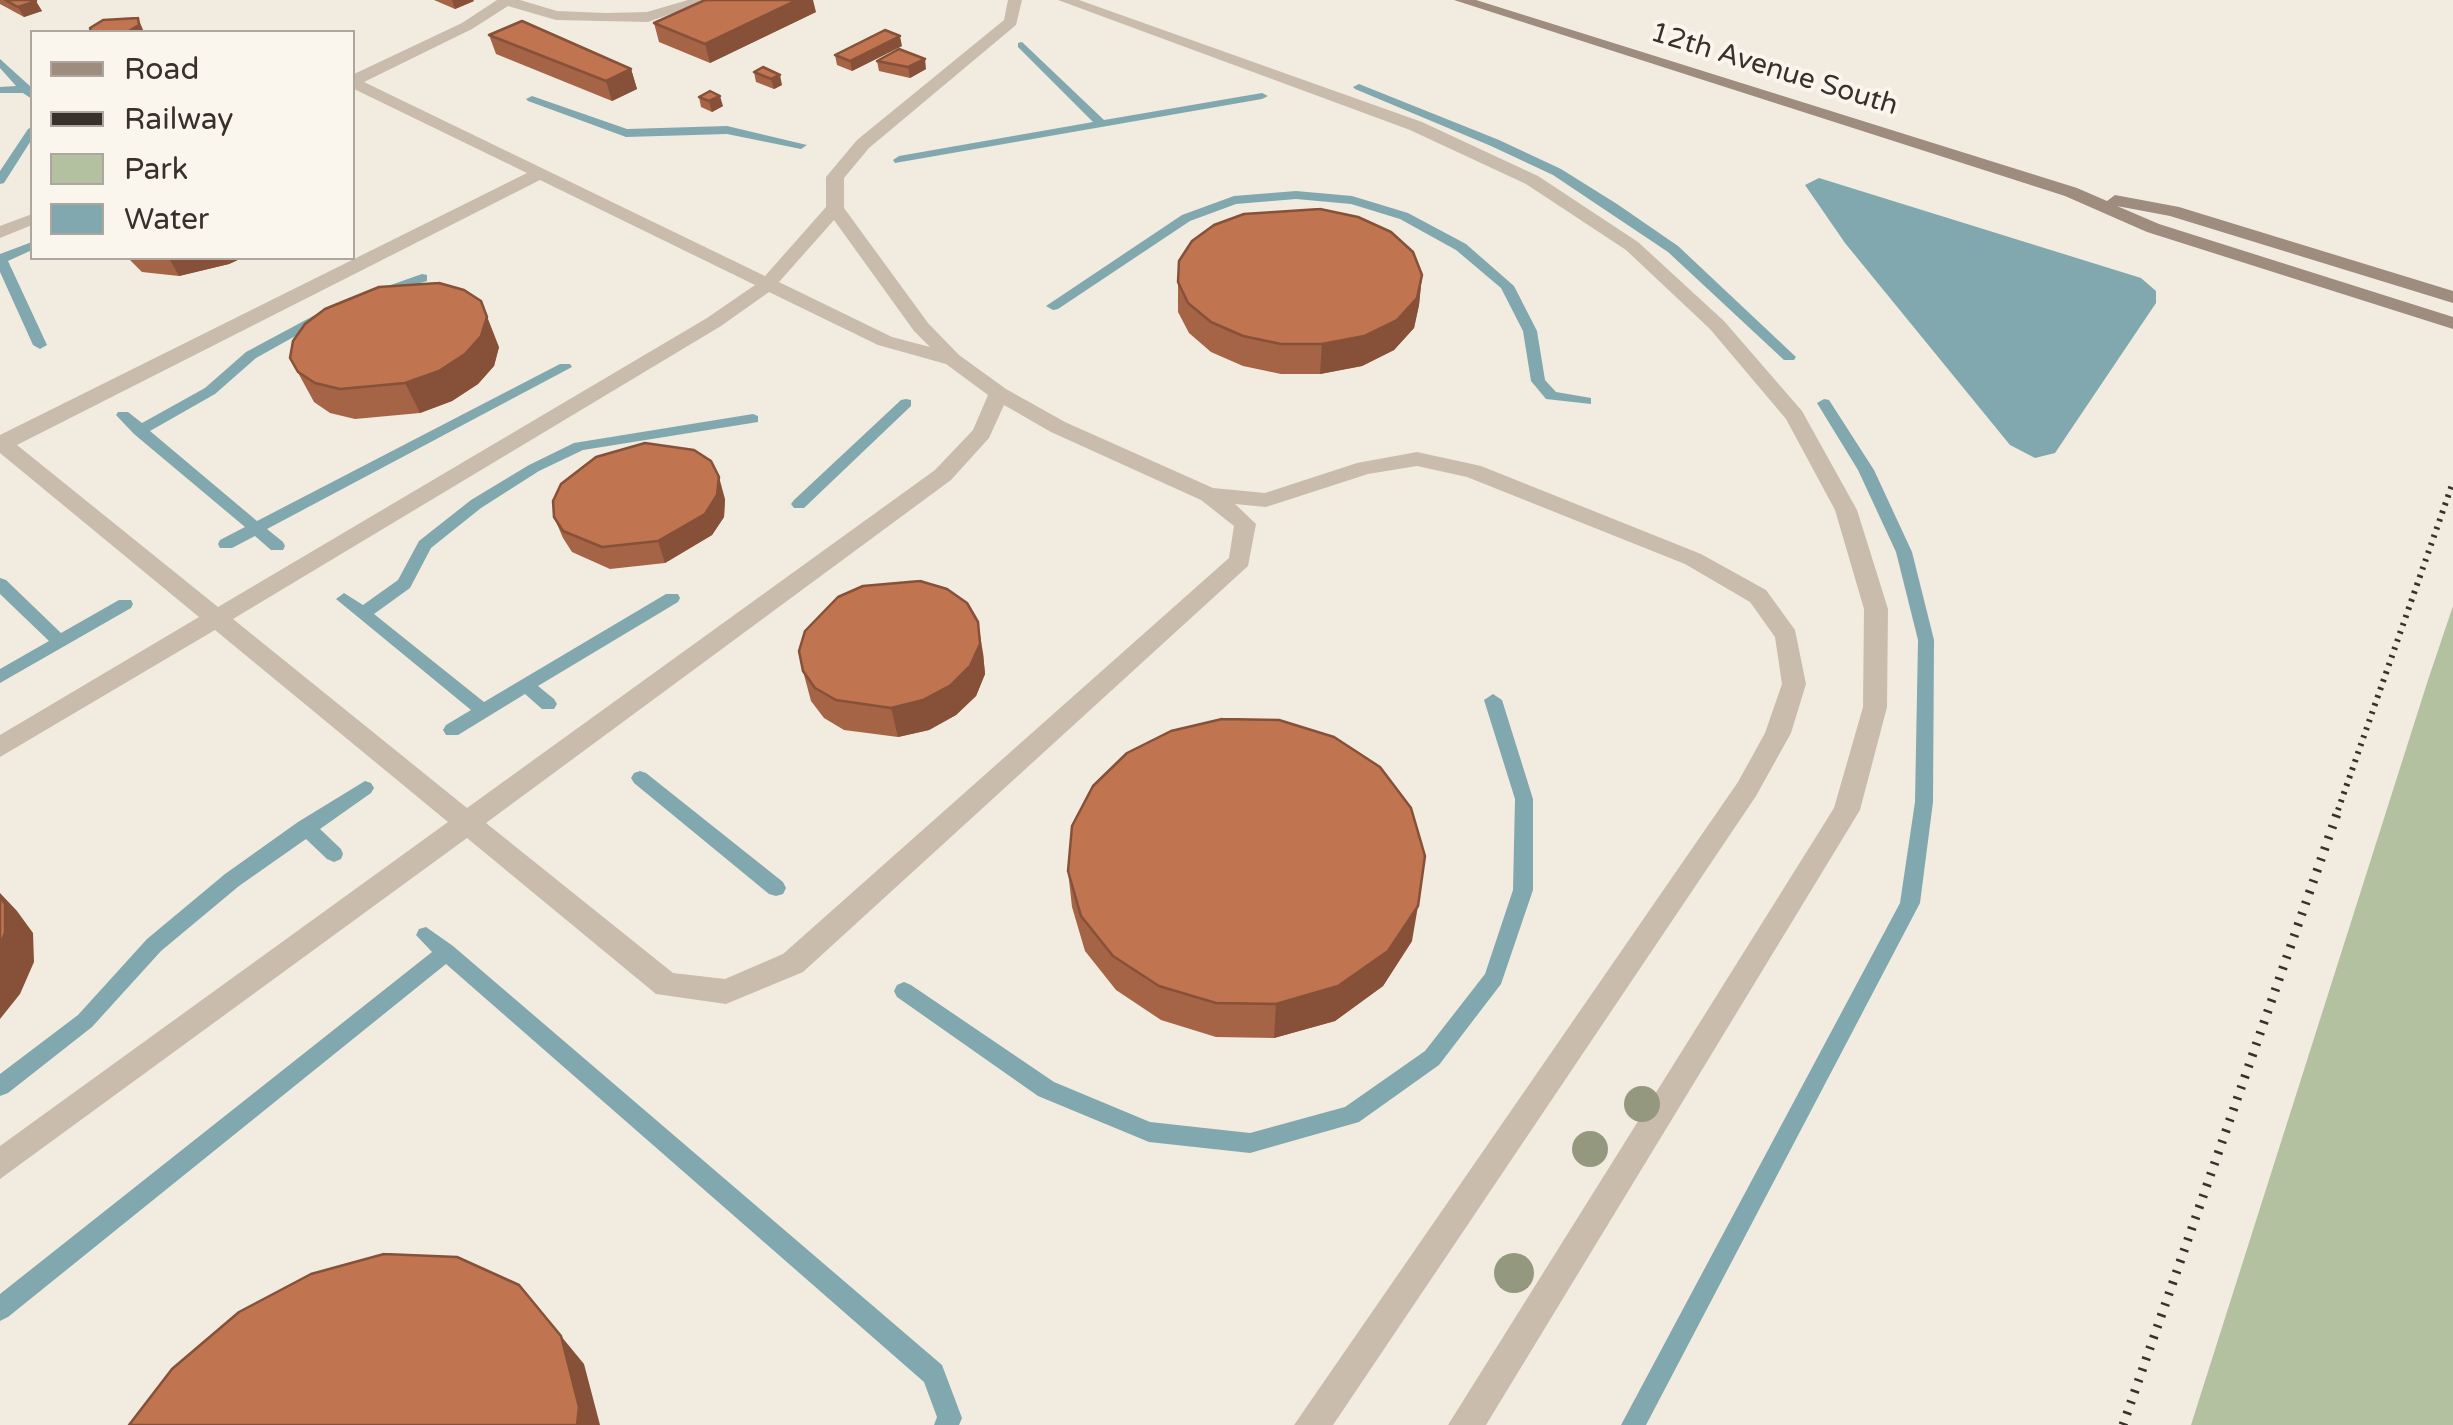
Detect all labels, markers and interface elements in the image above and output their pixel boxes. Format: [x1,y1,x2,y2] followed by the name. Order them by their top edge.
[1646,16,1902,124] street label: 12th Avenue South
[30,30,355,260] legend
[124,51,199,88] text: Road
[124,101,233,138] text: Railway
[124,151,188,188] text: Park
[124,201,209,238] text: Water

